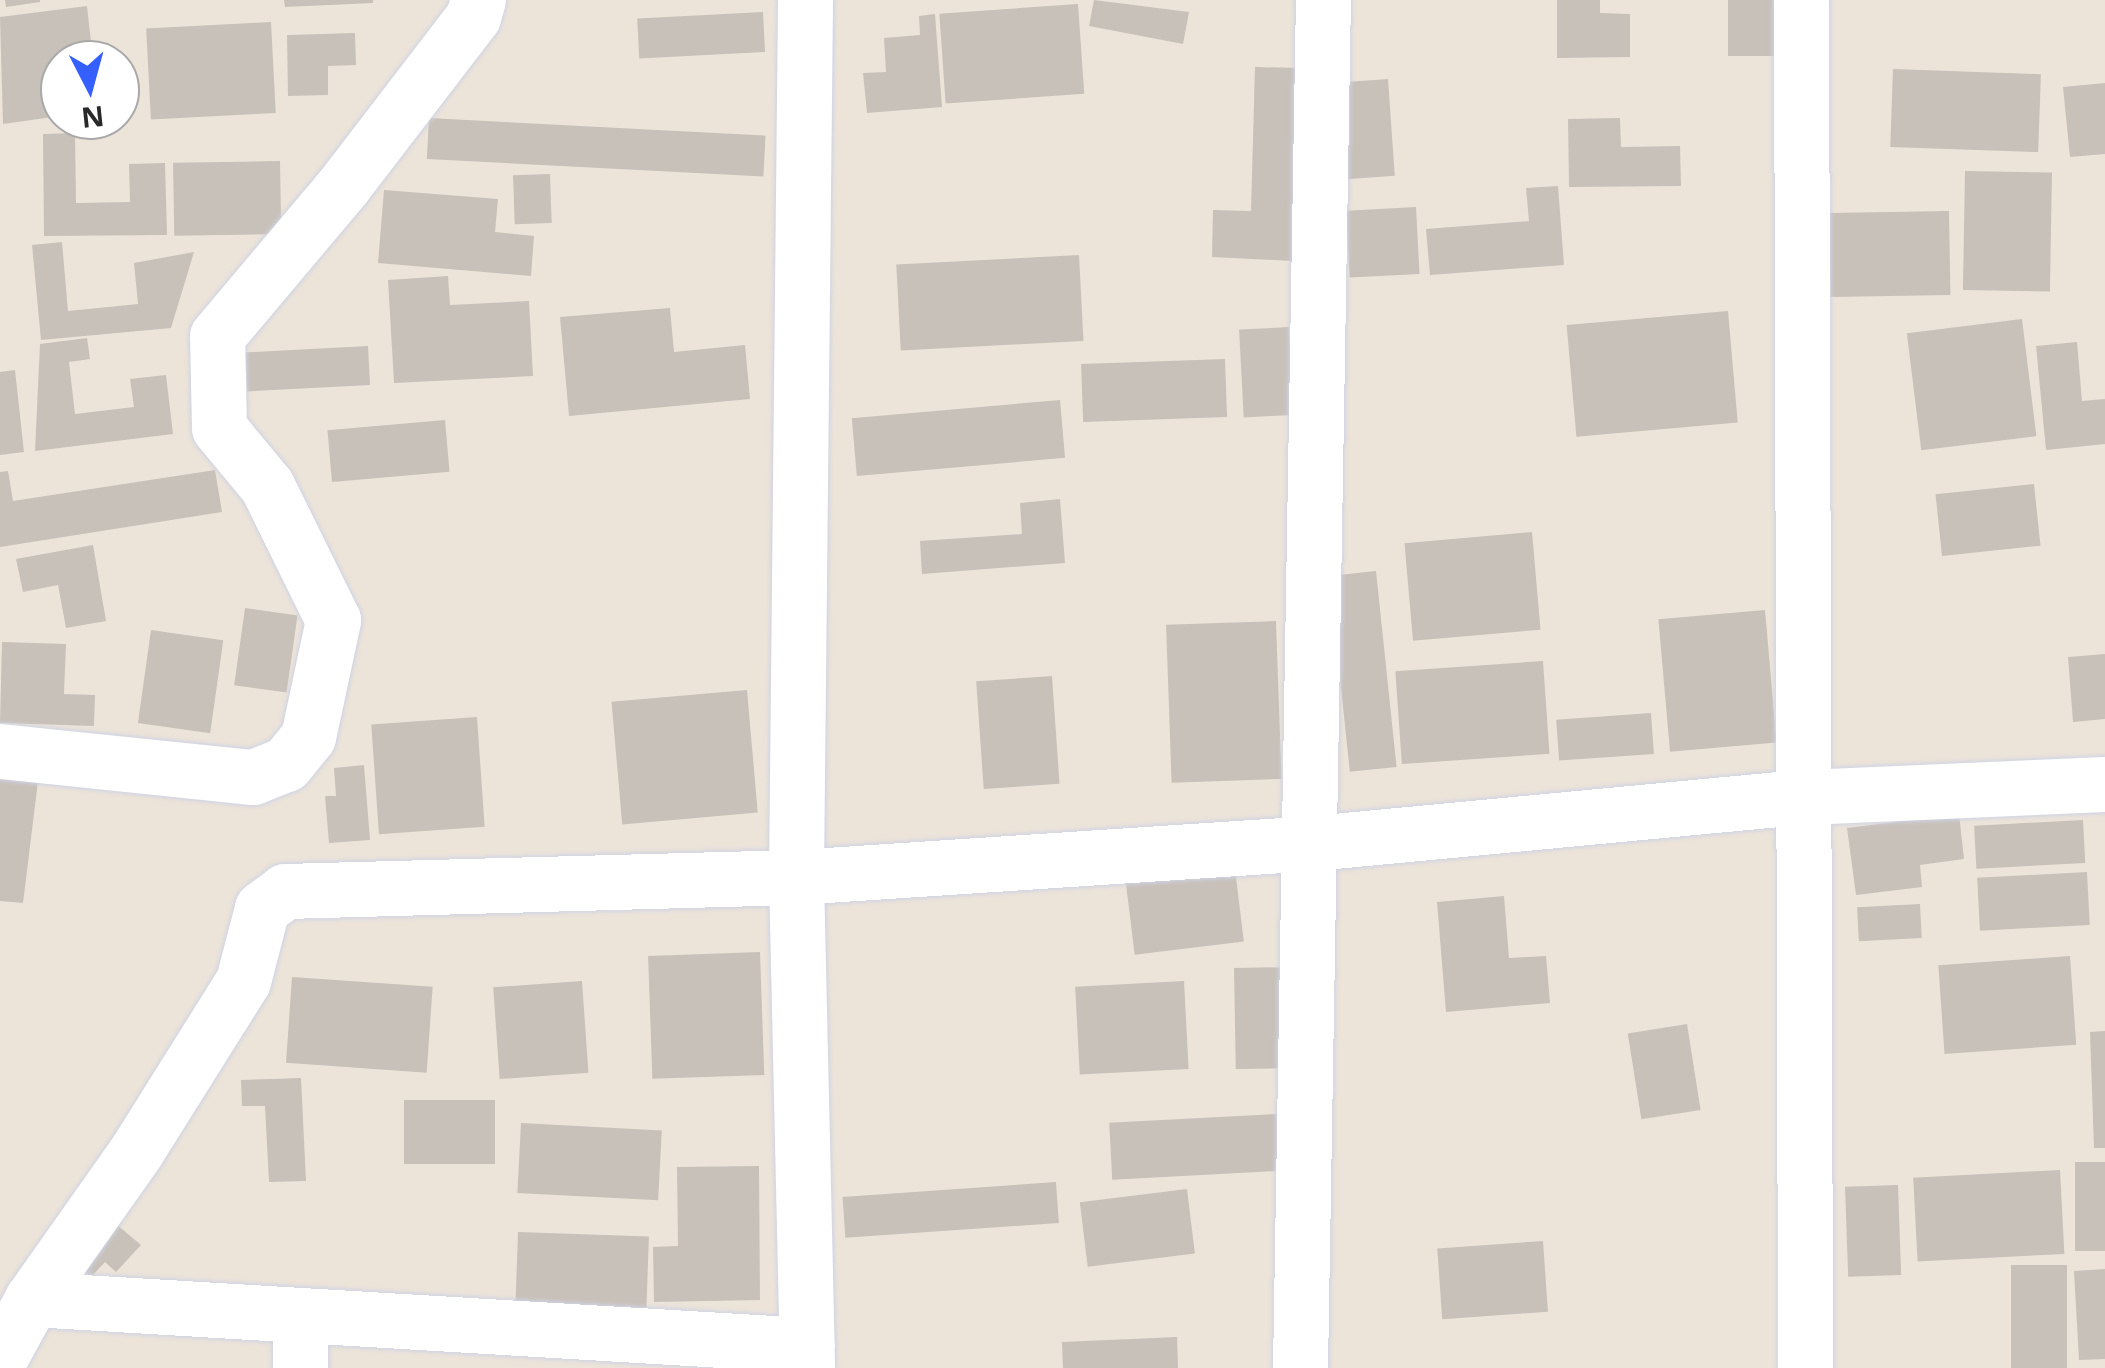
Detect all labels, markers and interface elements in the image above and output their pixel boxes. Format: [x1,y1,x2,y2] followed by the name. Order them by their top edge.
[40,40,140,140] north arrow
[80,98,106,138] text: N

